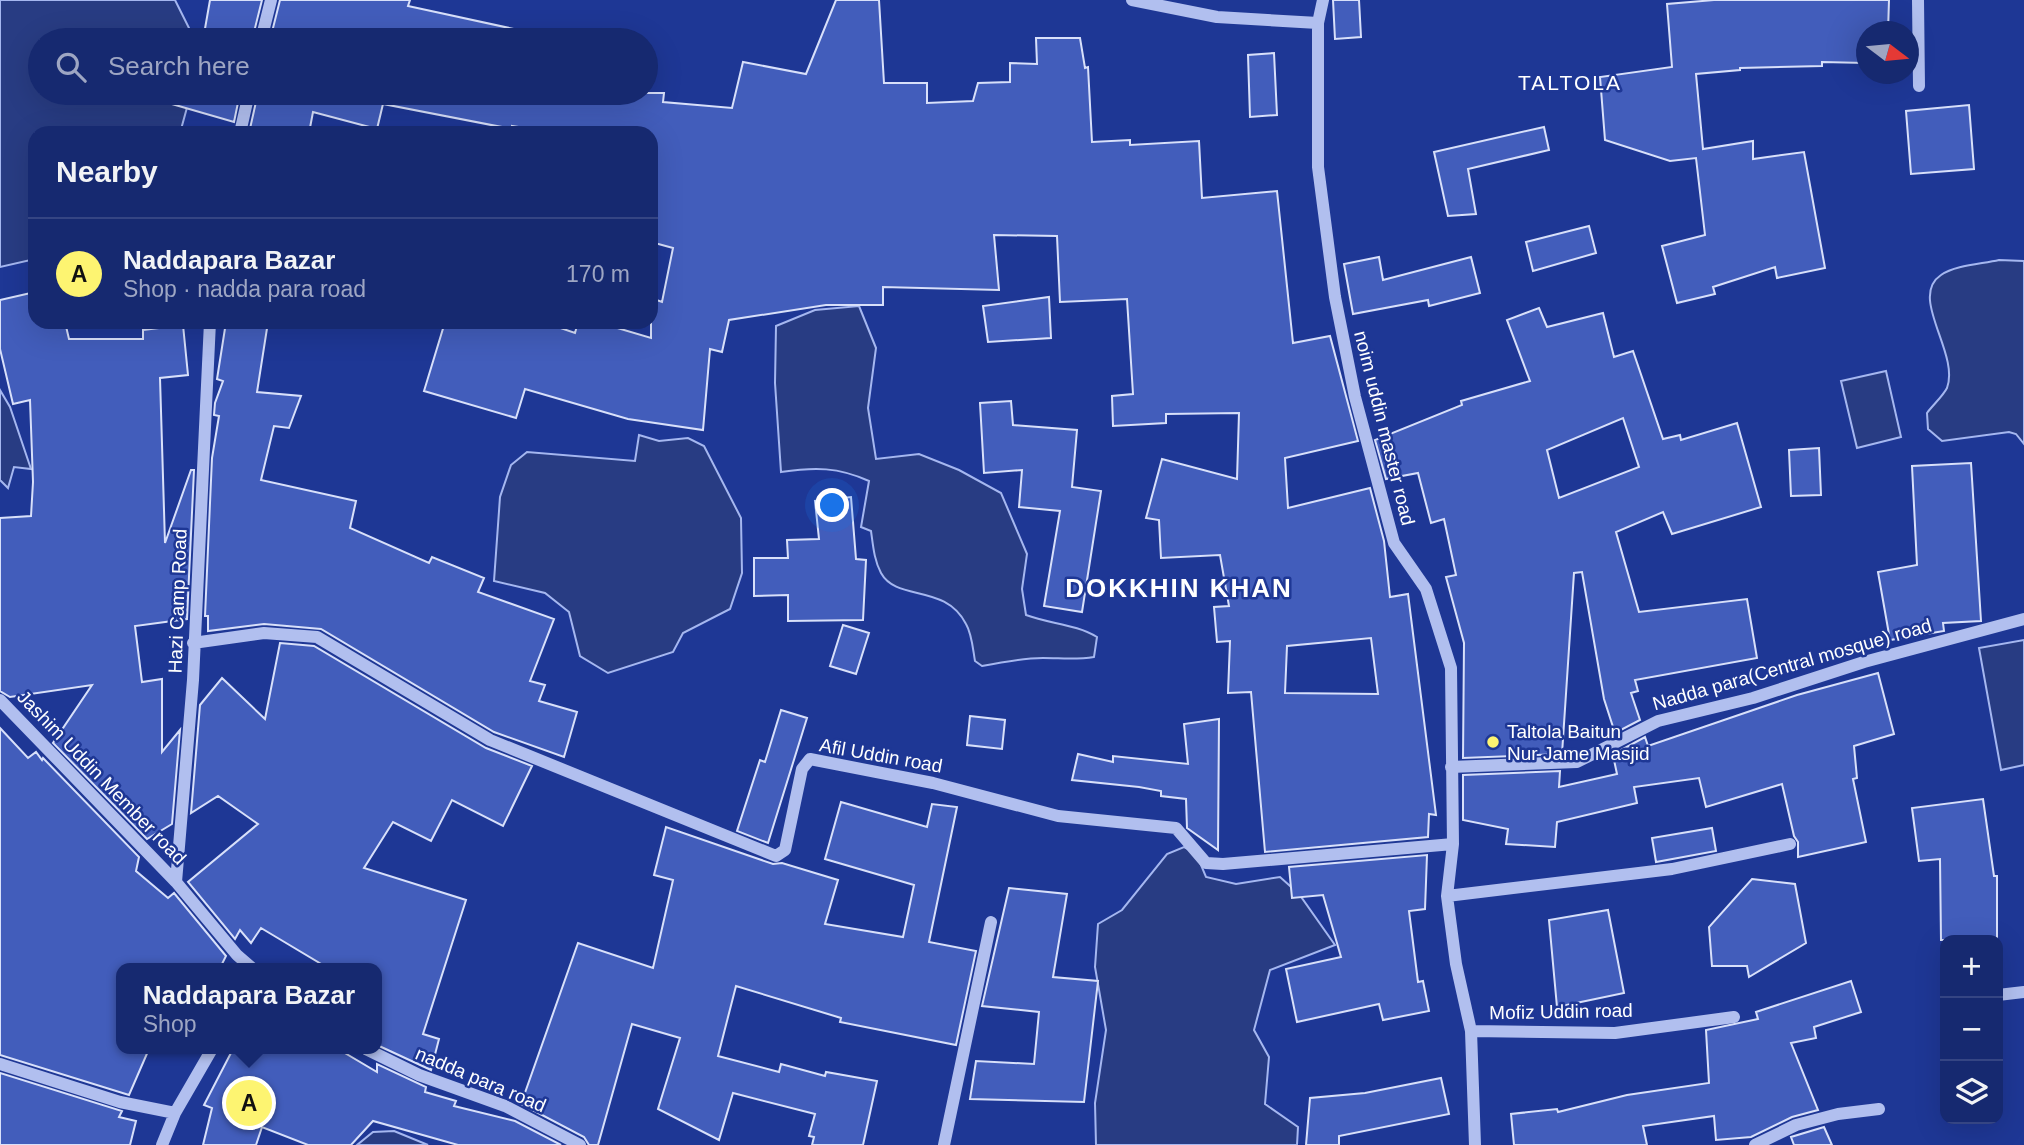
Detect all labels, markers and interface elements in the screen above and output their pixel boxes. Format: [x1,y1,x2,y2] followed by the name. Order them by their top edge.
[1856,21,1919,84] north arrow
[28,28,658,105] search box
[52,48,90,86] icon: search
[108,51,250,81] text: Search here
[1518,71,1622,94] district label: TALTOLA
[56,155,158,188] text: Nearby
[123,245,335,275] text: Naddapara Bazar
[71,261,87,287] text: A
[566,261,630,287] text: 170 m
[123,276,366,302] text: Shop · nadda para road
[1350,329,1419,528] street label: noim uddin master road
[815,488,849,522] your location
[164,528,191,674] street label: Hazi Camp Road
[1065,573,1293,603] district label: DOKKHIN KHAN
[1650,615,1934,714] street label: Nadda para(Central mosque) road
[13,686,190,869] street label: Jashim Uddin Member road
[1507,721,1650,764] place label: Taltola Baitun Nur Jame Masjid
[818,734,944,777] street label: Afil Uddin road
[1485,734,1501,750] marker: Taltola Baitun Nur Jame Masjid
[1940,935,2003,1124] map controls
[1940,935,2003,998] button: +
[116,963,382,1054] popup
[143,980,355,1010] text: Naddapara Bazar
[1940,998,2003,1061] button: −
[1489,1000,1633,1023] street label: Mofiz Uddin road
[143,1011,197,1037] text: Shop
[413,1043,549,1116] street label: nadda para road
[1940,1061,2003,1124] button: layers
[226,1077,272,1129] pin: A

